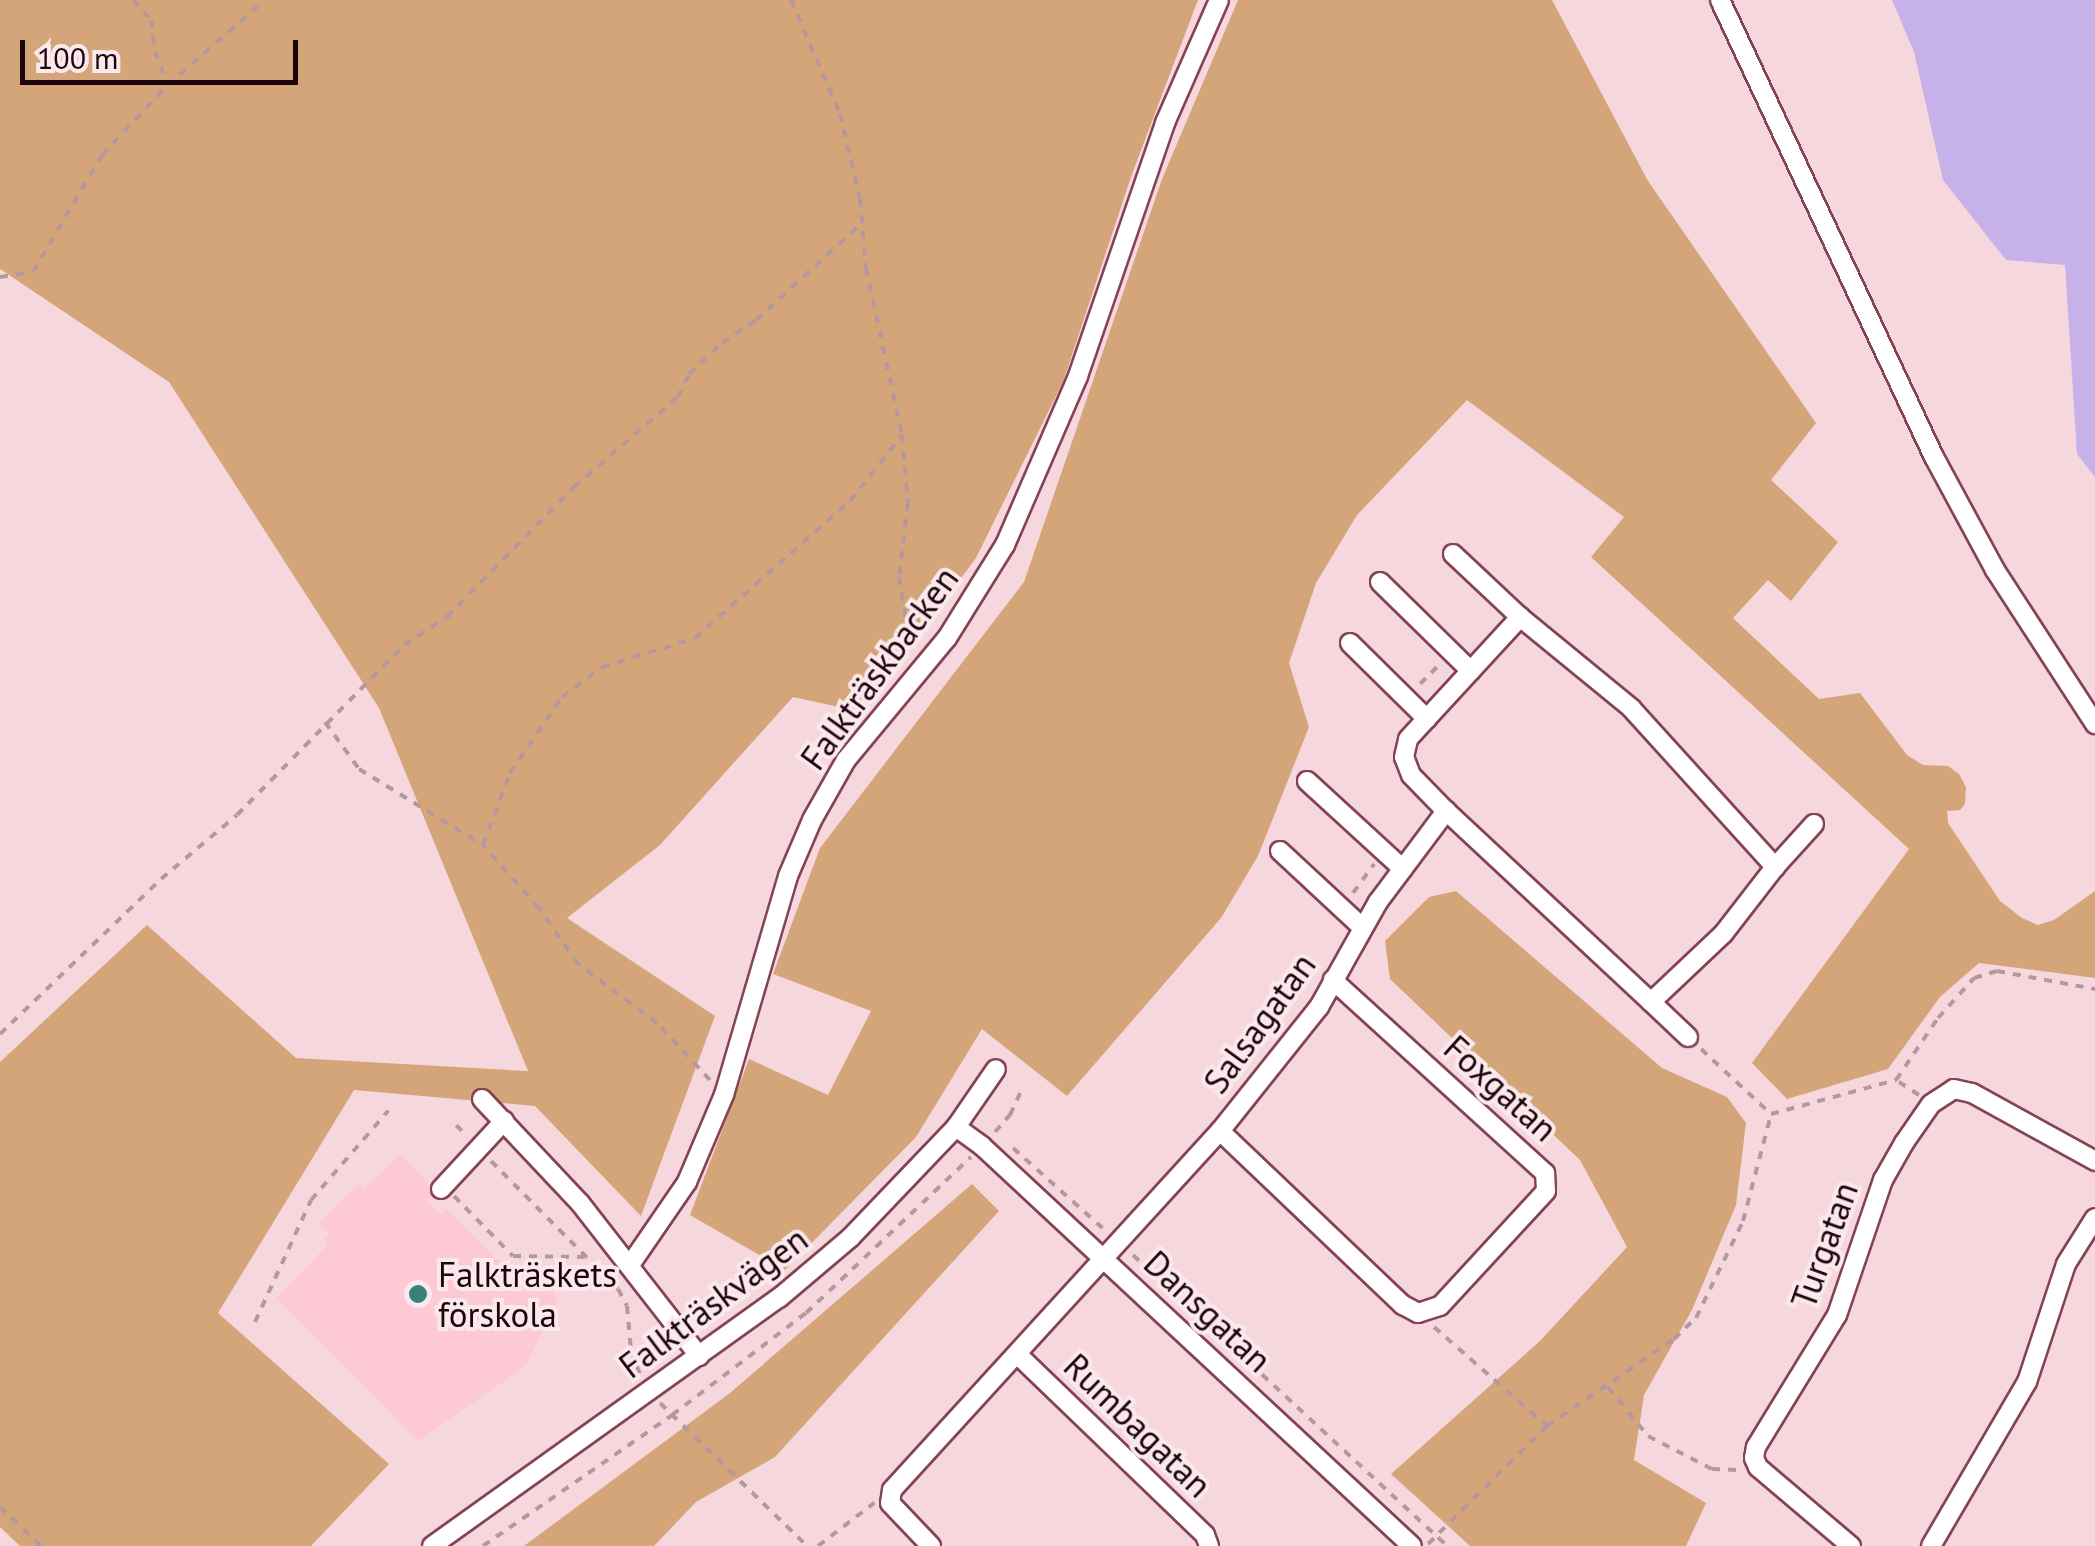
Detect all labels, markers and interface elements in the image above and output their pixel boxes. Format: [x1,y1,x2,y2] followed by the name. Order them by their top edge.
[25,20,302,82] scale bar
[37,38,118,77] text: 100 m
[791,558,967,778] street label: Falkträskbacken
[1194,945,1324,1101] street label: Salsagatan
[1436,1026,1566,1150] street label: Foxgatan
[1782,1176,1866,1314] street label: Turgatan
[611,1218,815,1386] street label: Falkträskvägen
[1136,1242,1280,1380] street label: Dansgatan
[438,1253,617,1335] place label: Falkträskets förskola
[407,1283,429,1305] marker: Falkträskets förskola
[1056,1344,1220,1506] street label: Rumbagatan

